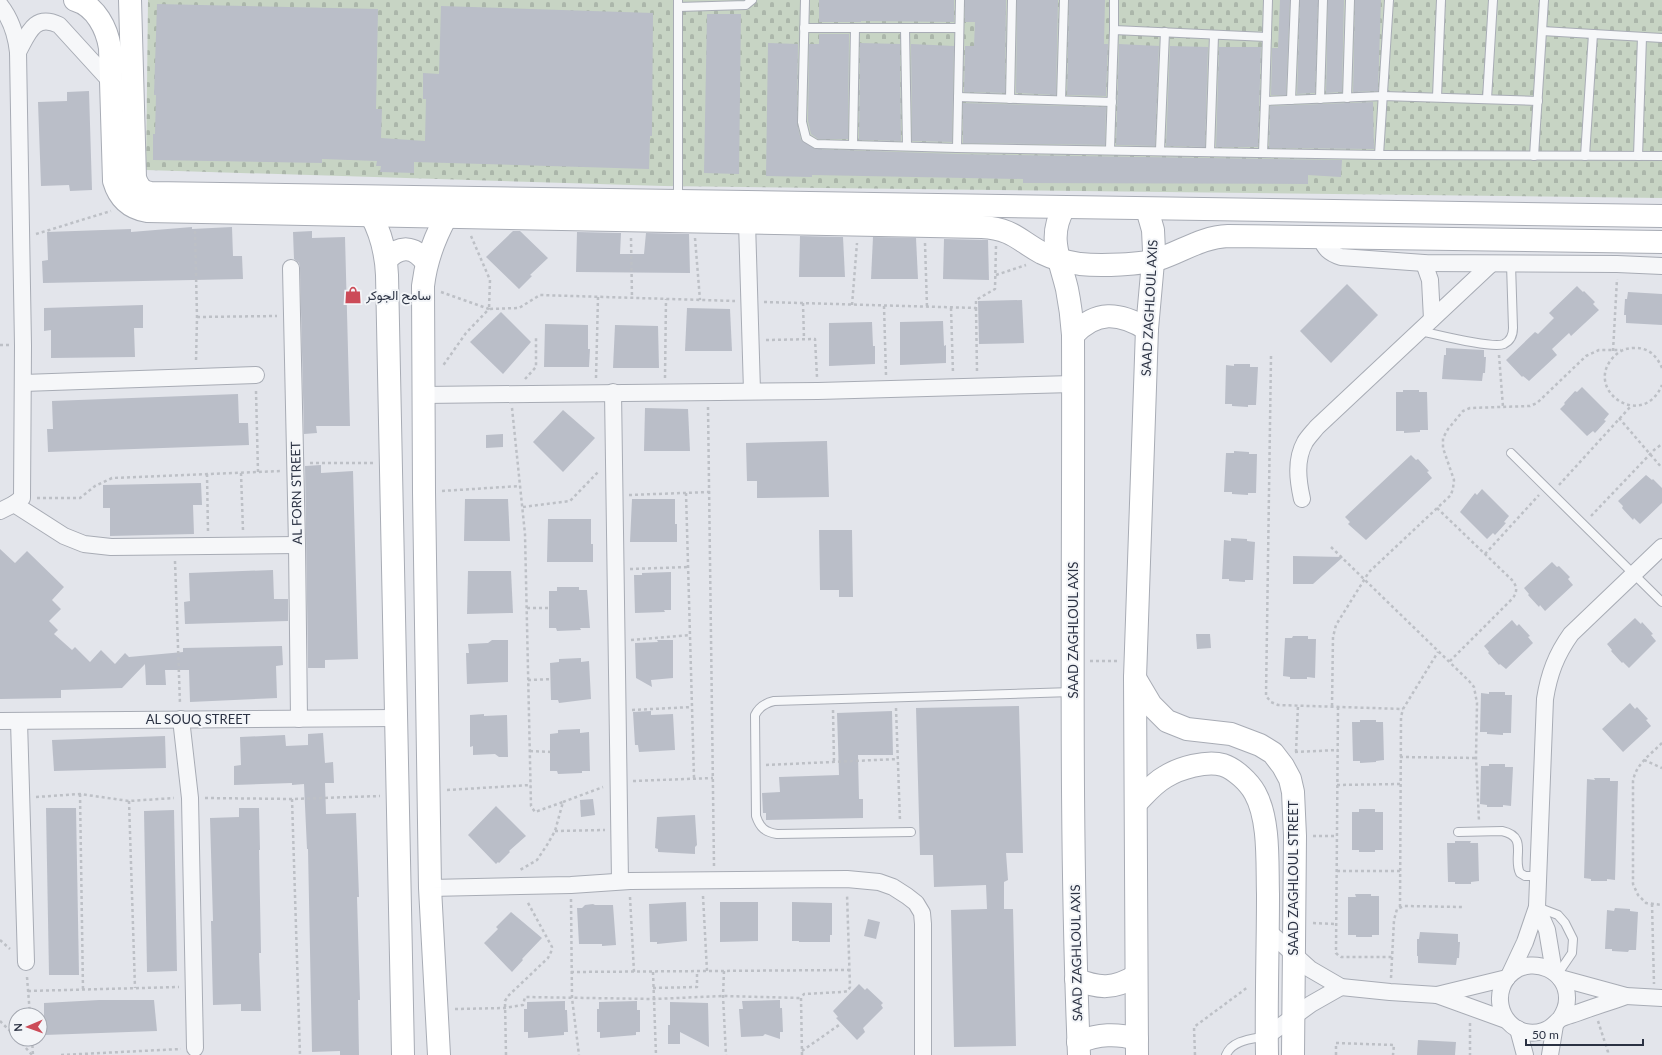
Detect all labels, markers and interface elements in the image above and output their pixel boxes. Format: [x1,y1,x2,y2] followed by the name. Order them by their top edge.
[1137,239,1161,377] street label: SAAD ZAGHLOUL AXIS
[343,285,363,305] shop icon: سامح الجوكر
[365,287,431,305] place label: سامح الجوكر
[287,441,305,545] street label: AL FORN STREET
[1065,562,1081,698] street label: SAAD ZAGHLOUL AXIS
[146,711,251,727] street label: AL SOUQ STREET
[1285,800,1301,955] street label: SAAD ZAGHLOUL STREET
[1067,884,1085,1022] street label: SAAD ZAGHLOUL AXIS
[8,1007,48,1047] north arrow
[1526,1021,1643,1047] scale bar
[11,1023,24,1032] text: N
[1532,1027,1559,1042] text: 50 m

